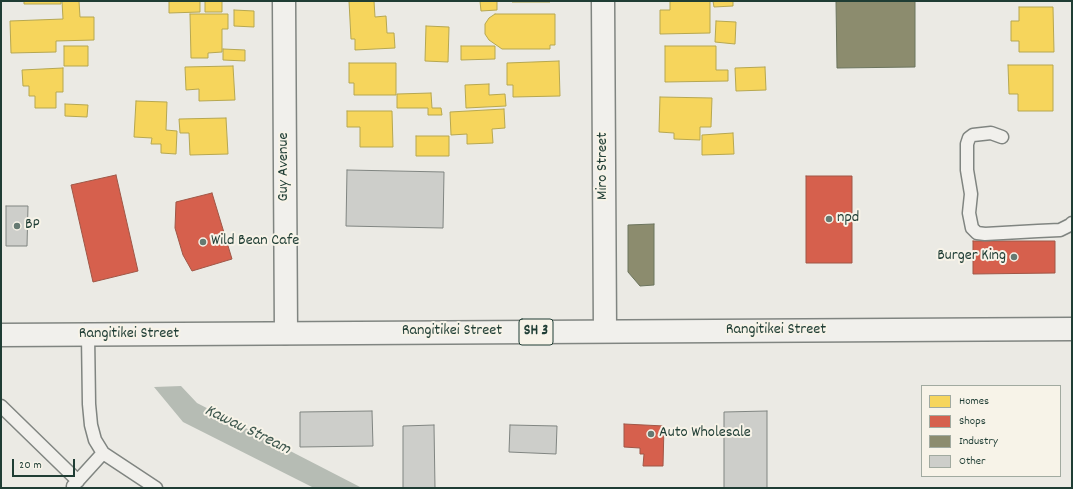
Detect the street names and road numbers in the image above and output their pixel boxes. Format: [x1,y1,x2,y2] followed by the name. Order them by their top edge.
[594,132,614,200] street label: Miro Street
[275,133,295,201] street label: Guy Avenue
[519,319,553,345] road number: SH 3
[726,321,826,341] street label: Rangitikei Street
[402,322,502,342] street label: Rangitikei Street
[79,325,179,345] street label: Rangitikei Street

